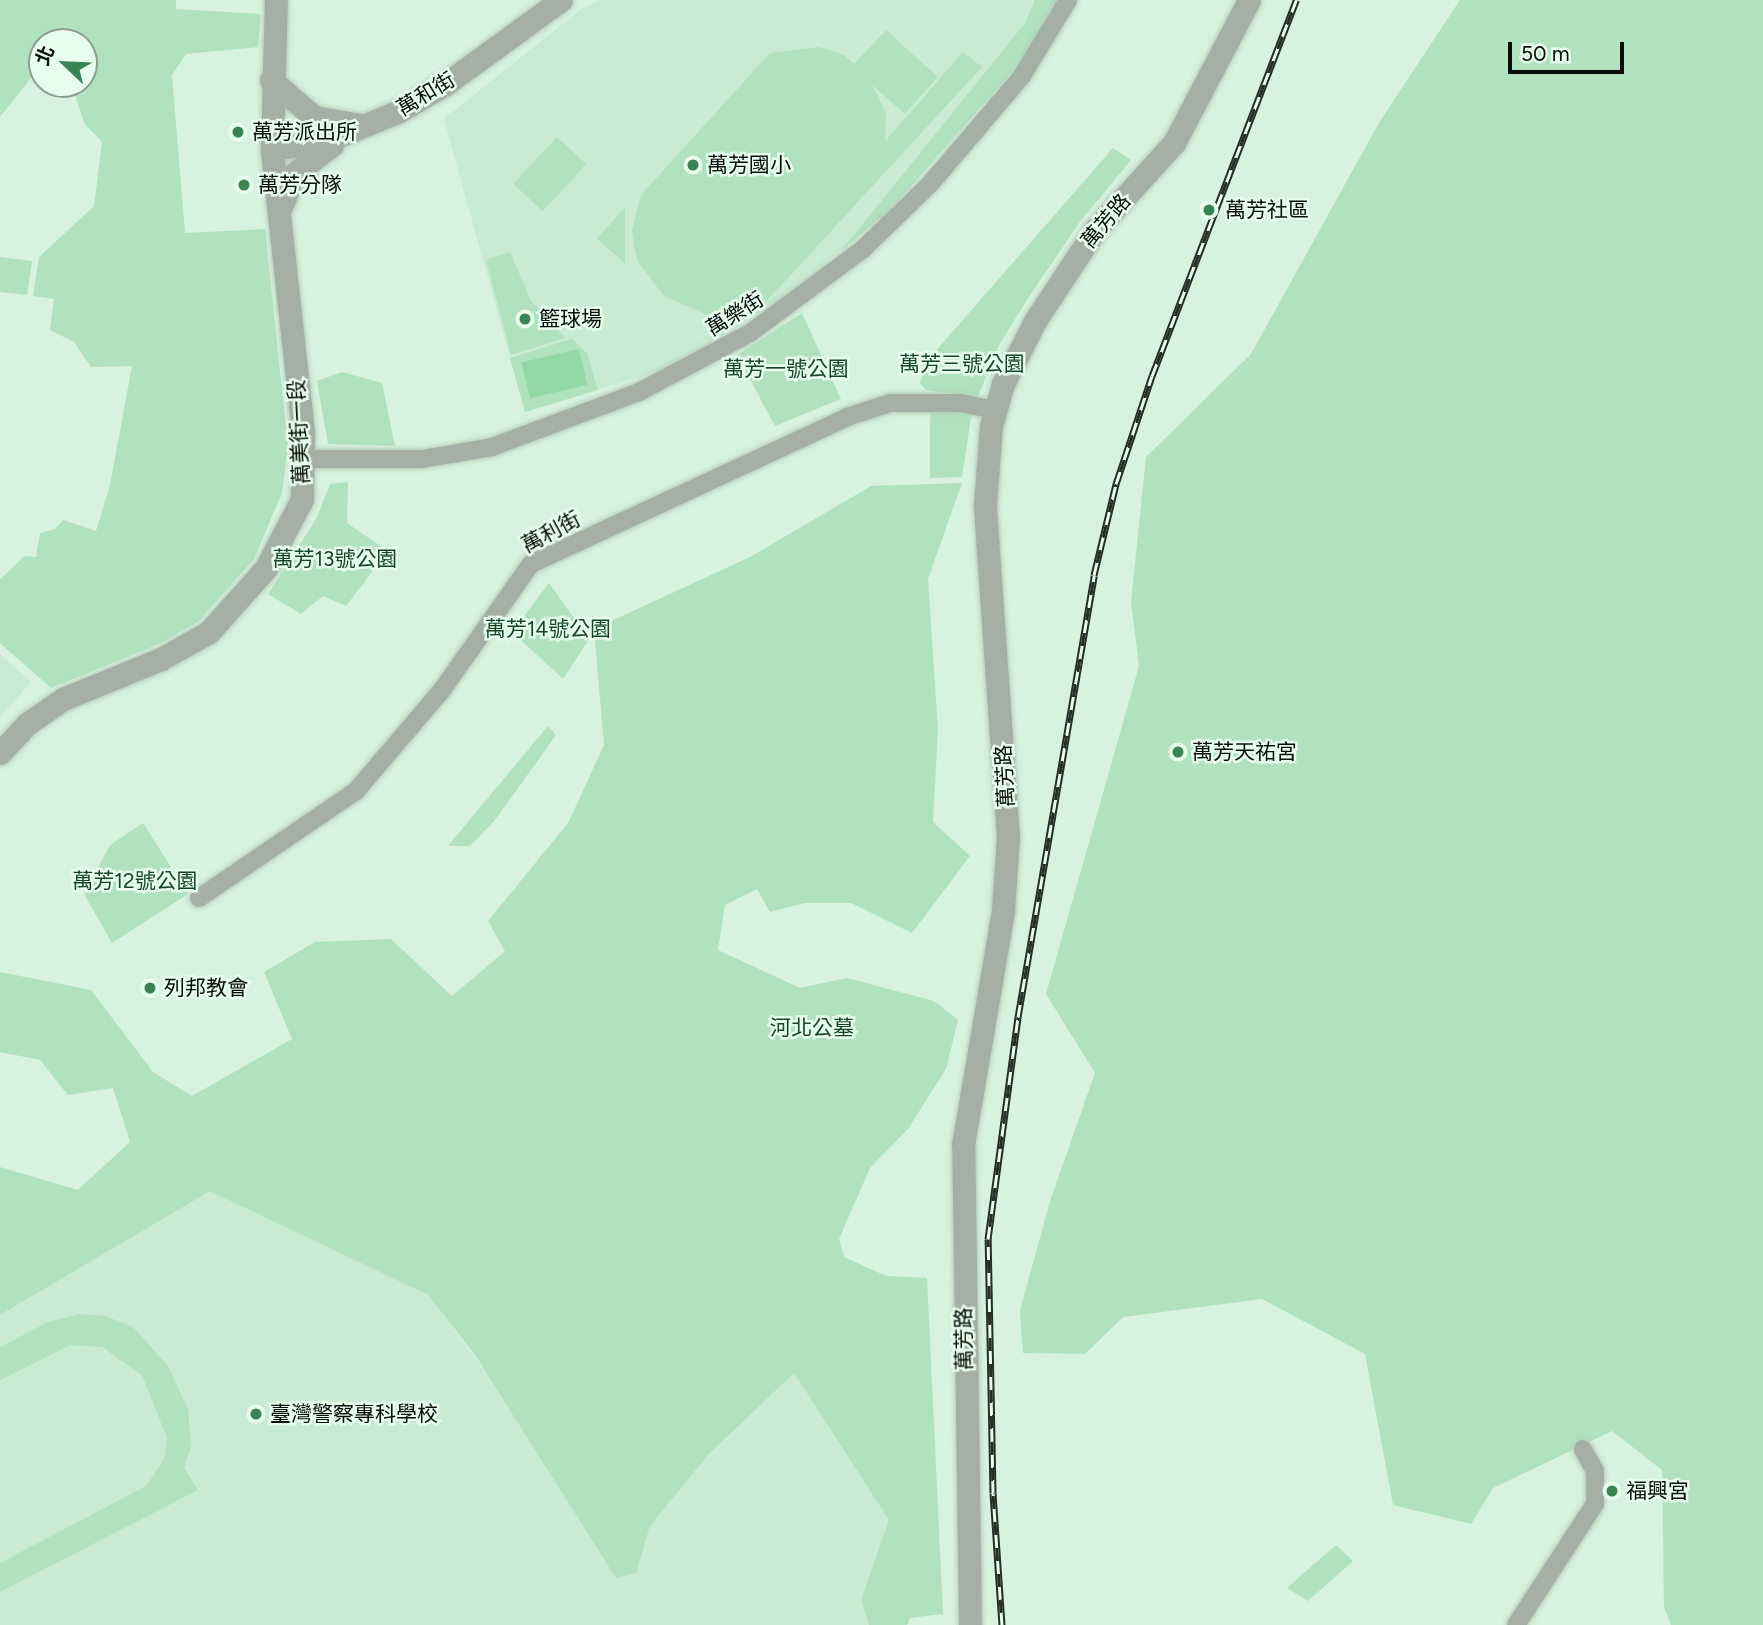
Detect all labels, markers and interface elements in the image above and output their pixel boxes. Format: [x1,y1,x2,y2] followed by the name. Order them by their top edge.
[28,28,98,98] north arrow
[1511,28,1626,72] scale bar
[1521,41,1570,66] text: 50 m
[31,42,59,69] text: 北
[393,67,459,121] street label: 萬和街
[252,119,357,145] place label: 萬芳派出所
[230,124,246,140] marker: 萬芳派出所
[707,152,791,178] place label: 萬芳國小
[685,157,701,173] marker: 萬芳國小
[258,172,342,198] place label: 萬芳分隊
[236,177,252,193] marker: 萬芳分隊
[1076,189,1136,253] street label: 萬芳路
[1225,197,1309,223] place label: 萬芳社區
[1199,200,1219,220] marker: 萬芳社區
[702,287,768,341] street label: 萬樂街
[539,306,602,332] place label: 籃球場
[517,311,533,327] marker: 籃球場
[899,351,1025,377] park label: 萬芳三號公園
[723,356,849,382] park label: 萬芳一號公園
[284,379,314,485] street label: 萬美街一段
[517,506,585,558] street label: 萬利街
[272,546,398,572] park label: 萬芳13號公園
[485,616,611,642] park label: 萬芳14號公園
[1192,739,1297,765] place label: 萬芳天祐宮
[991,744,1019,808] street label: 萬芳路
[1170,744,1186,760] marker: 萬芳天祐宮
[72,868,198,894] park label: 萬芳12號公園
[164,975,248,1001] place label: 列邦教會
[142,980,158,996] marker: 列邦教會
[770,1015,854,1041] park label: 河北公墓
[951,1307,977,1371] street label: 萬芳路
[270,1401,438,1427] place label: 臺灣警察專科學校
[248,1406,264,1422] marker: 臺灣警察專科學校
[1626,1478,1689,1504] place label: 福興宮
[1604,1483,1620,1499] marker: 福興宮

